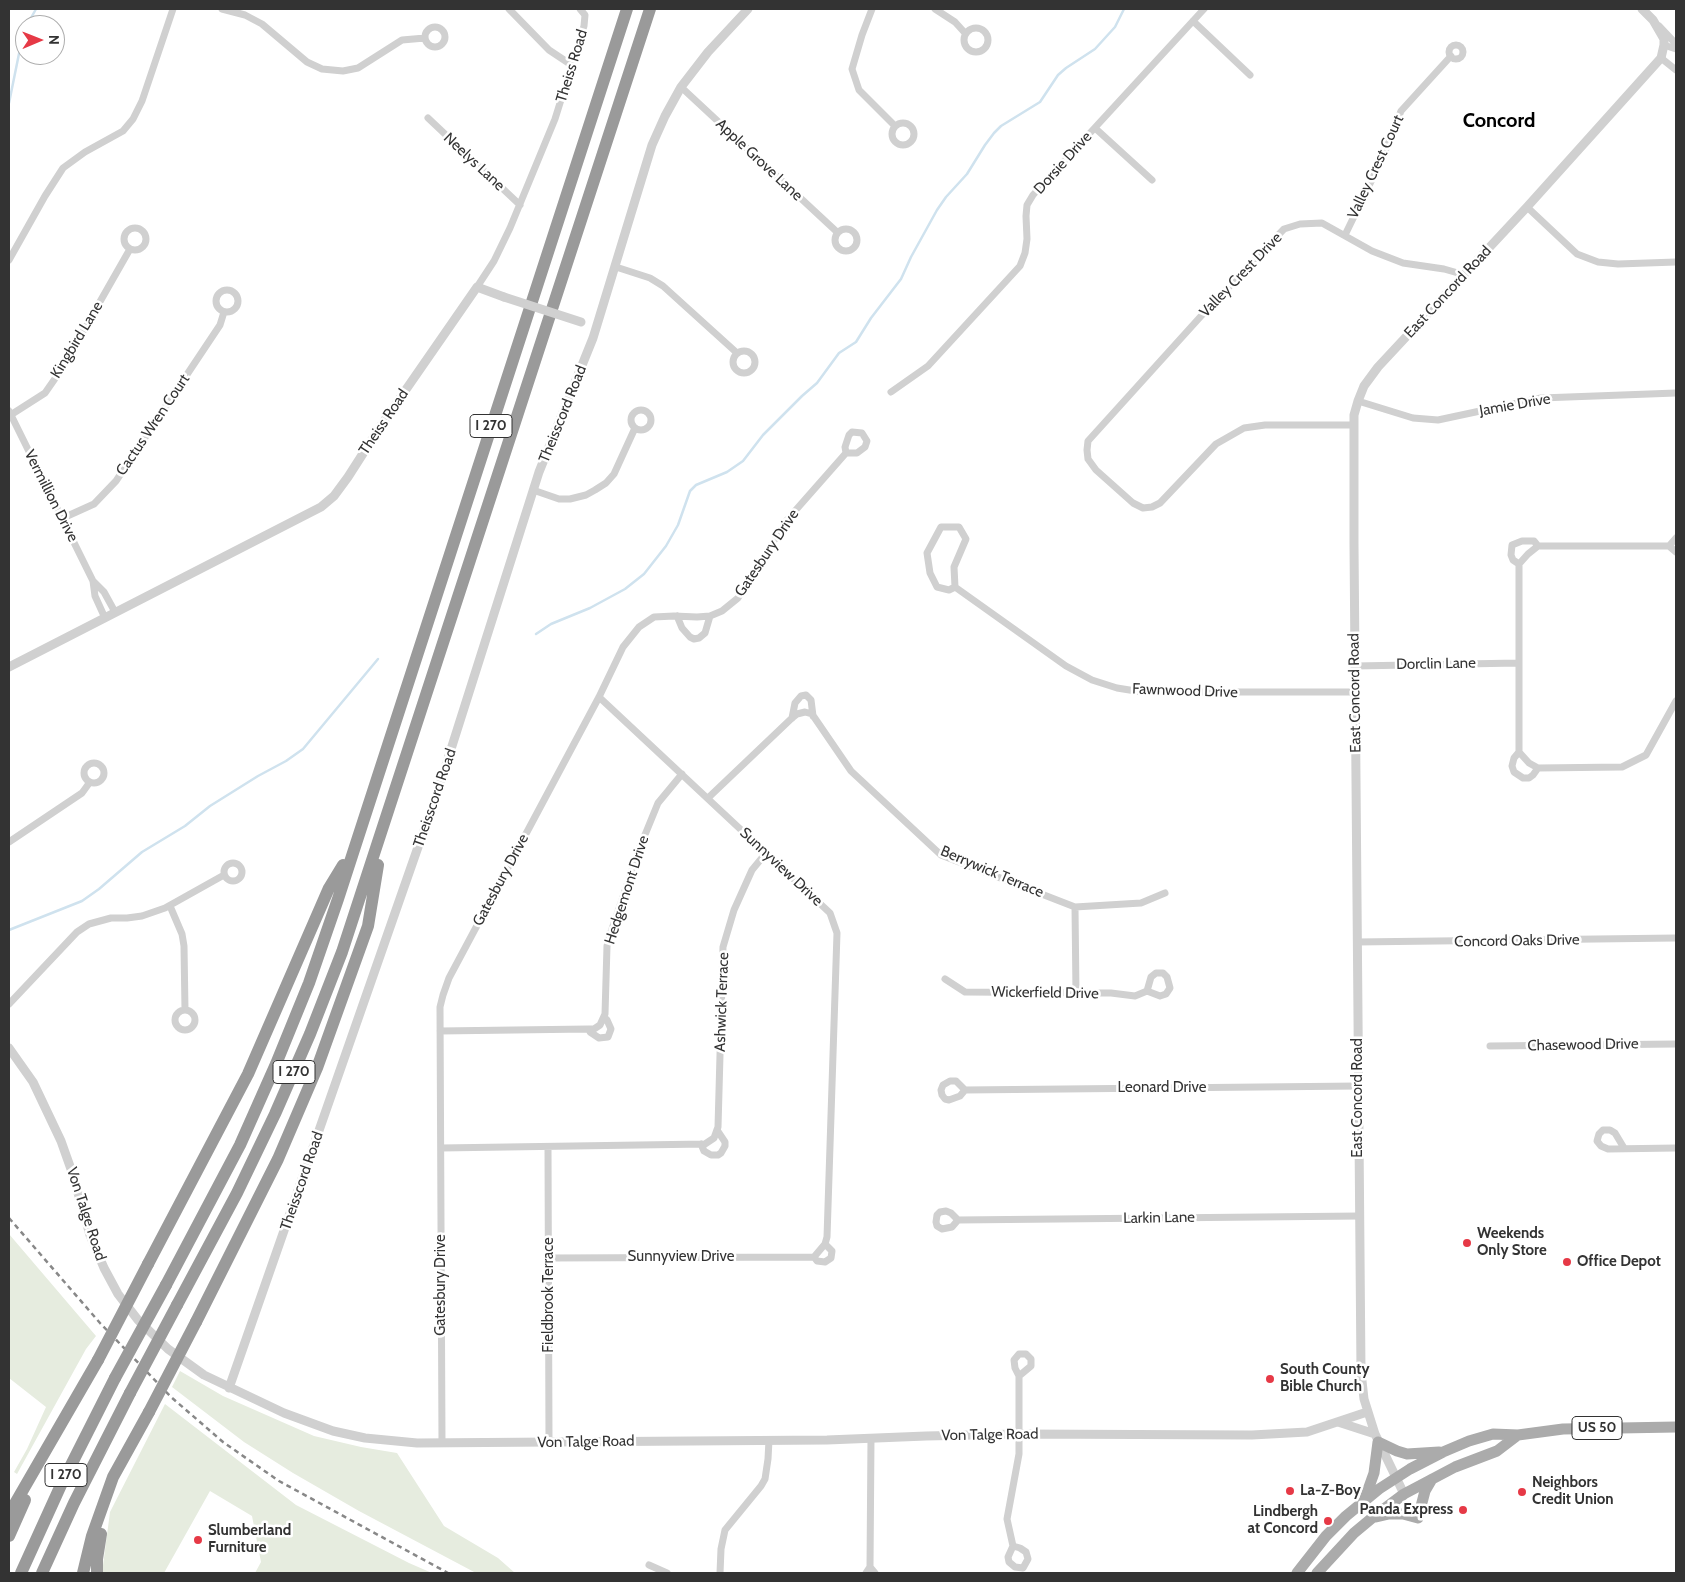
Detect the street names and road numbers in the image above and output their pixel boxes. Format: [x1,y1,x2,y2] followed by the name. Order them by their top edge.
[552,27,592,105] street label: Theiss Road
[1344,112,1408,222] street label: Valley Crest Court
[712,115,806,205] street label: Apple Grove Lane
[1030,128,1096,198] street label: Dorsie Drive
[440,129,508,195] street label: Neelys Lane
[1196,229,1286,321] street label: Valley Crest Drive
[1401,242,1495,342] street label: East Concord Road
[47,298,107,382] street label: Kingbird Lane
[535,363,591,465] street label: Theisscord Road
[112,371,194,479] street label: Cactus Wren Court
[356,386,412,458] street label: Theiss Road
[1478,390,1552,420] street label: Jamie Drive
[470,414,512,438] road number: I 270
[20,447,82,545] street label: Vermillion Drive
[731,506,803,600] street label: Gatesbury Drive
[1345,633,1365,753] street label: East Concord Road
[1396,654,1476,674] street label: Dorclin Lane
[1132,680,1238,702] street label: Fawnwood Drive
[410,746,460,850] street label: Theisscord Road
[736,824,826,910] street label: Sunnyview Drive
[469,831,533,929] street label: Gatesbury Drive
[601,833,653,947] street label: Hedgemont Drive
[938,842,1046,902] street label: Berrywick Terrace
[1454,931,1580,951] street label: Concord Oaks Drive
[711,952,733,1052] street label: Ashwick Terrace
[991,983,1099,1003] street label: Wickerfield Drive
[1527,1035,1639,1055] street label: Chasewood Drive
[1349,1038,1367,1158] street label: East Concord Road
[273,1060,315,1084] road number: I 270
[1118,1079,1206,1097] street label: Leonard Drive
[277,1129,327,1233] street label: Theisscord Road
[62,1165,110,1263] street label: Von Talge Road
[1123,1208,1195,1228] street label: Larkin Lane
[432,1234,450,1336] street label: Gatesbury Drive
[540,1237,558,1353] street label: Fieldbrook Terrace
[628,1248,734,1266] street label: Sunnyview Drive
[1572,1416,1622,1440] road number: US 50
[941,1425,1039,1445] street label: Von Talge Road
[537,1432,635,1452] street label: Von Talge Road
[45,1464,87,1486] road number: I 270

